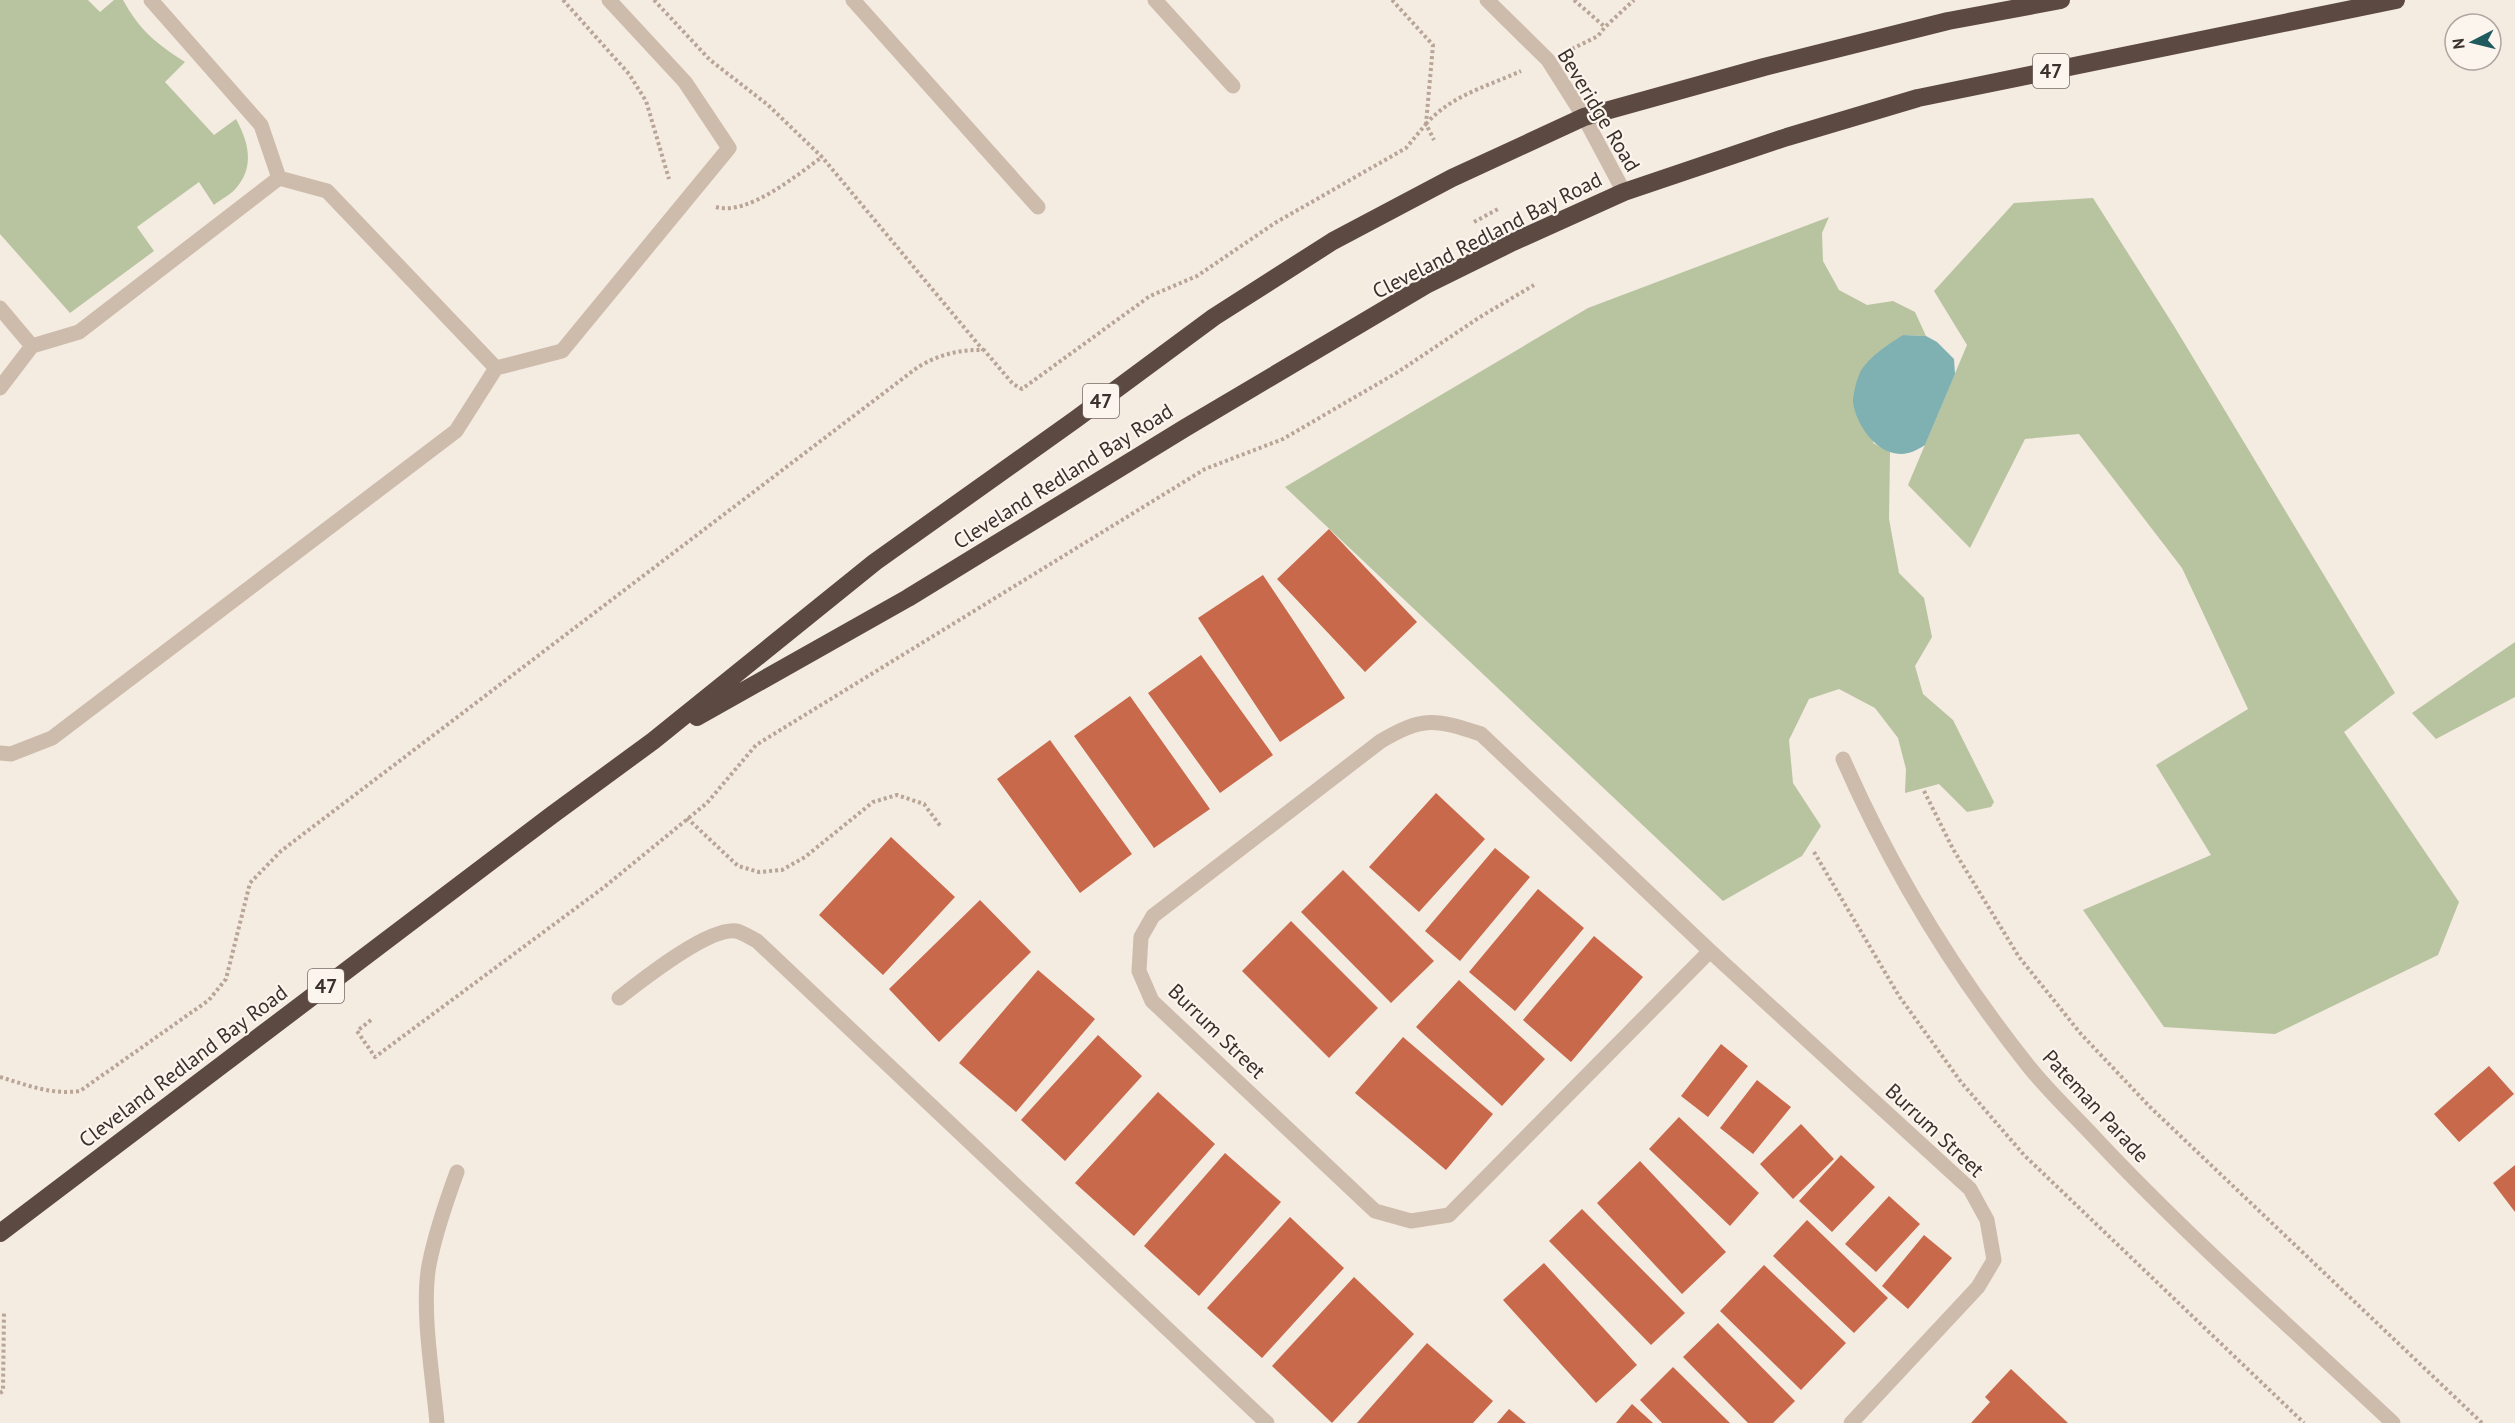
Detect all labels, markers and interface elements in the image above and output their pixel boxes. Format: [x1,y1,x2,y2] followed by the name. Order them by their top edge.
[2443,12,2503,72] north arrow
[2448,37,2469,50] text: N
[1552,43,1646,177] street label: Beveridge Road
[2033,54,2069,88] road number: 47
[1368,165,1606,305] street label: Cleveland Redland Bay Road
[1083,384,1119,418] road number: 47
[948,397,1178,555] street label: Cleveland Redland Bay Road
[308,969,344,1003] road number: 47
[1162,978,1272,1084] street label: Burrum Street
[73,979,293,1153] street label: Cleveland Redland Bay Road
[2037,1044,2155,1168] street label: Pateman Parade
[1880,1077,1990,1183] street label: Burrum Street

